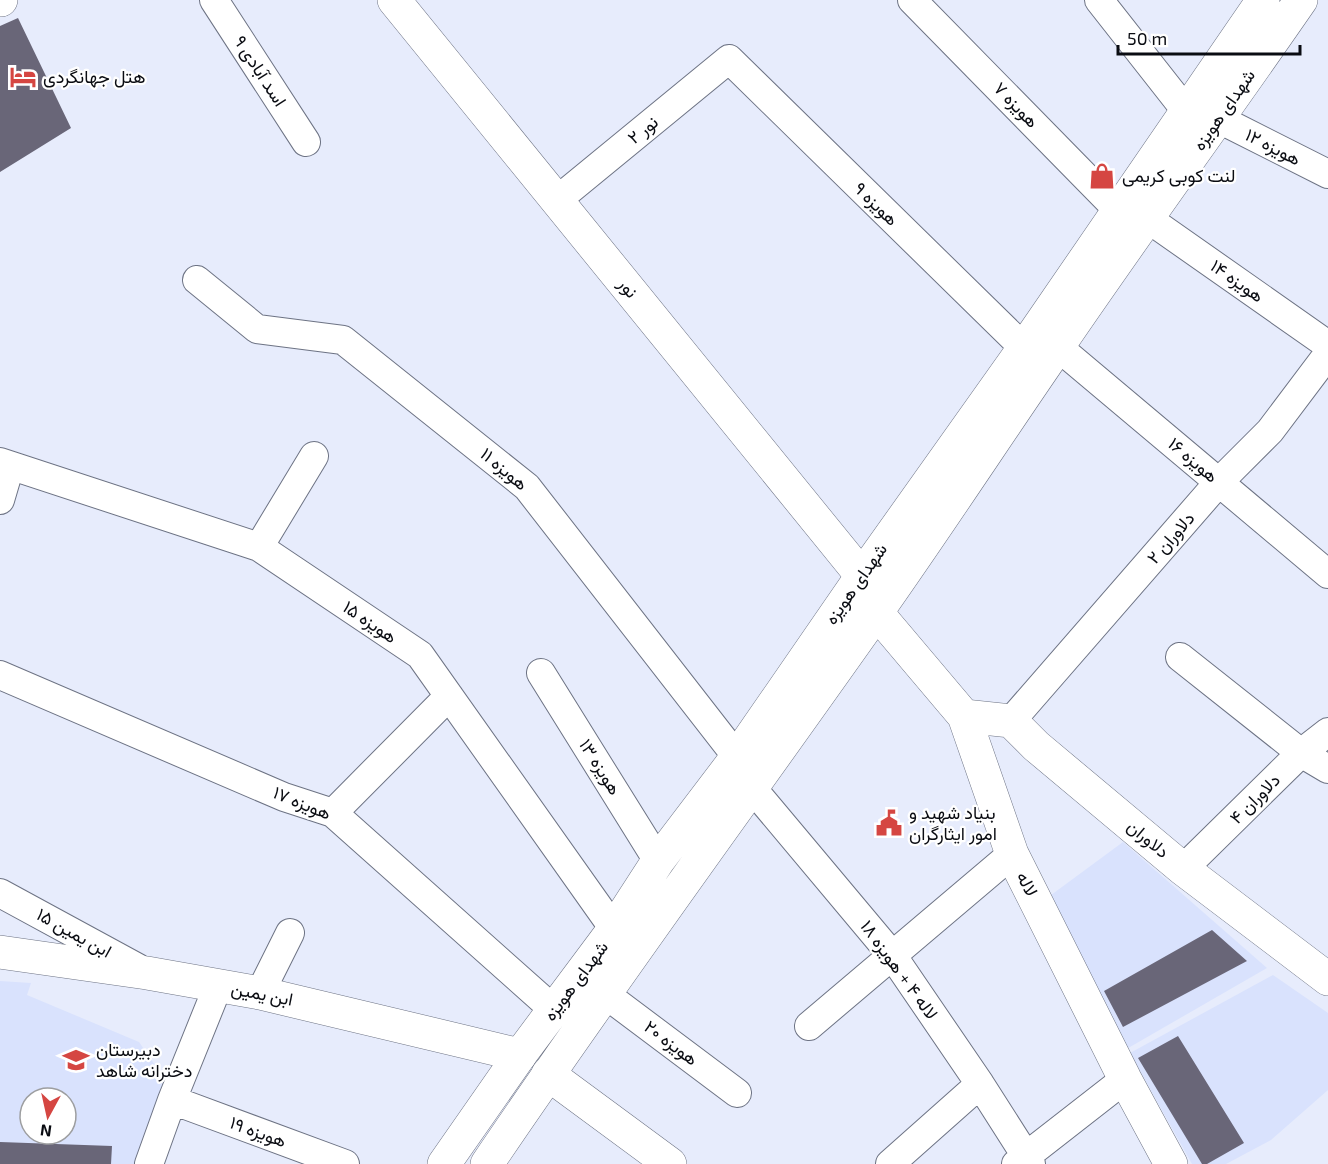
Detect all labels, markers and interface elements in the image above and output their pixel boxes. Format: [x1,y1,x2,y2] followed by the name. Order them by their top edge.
[1118,18,1300,56] scale bar
[1127,27,1167,49] text: 50 m
[229,31,292,111] street label: اسد آبادی ۹
[8,62,38,92] hotel icon: هتل جهانگردی
[1187,64,1260,155] street label: شهدای هویزه
[43,65,145,88] place label: هتل جهانگردی
[989,77,1044,133] street label: هویزه ۷
[623,110,663,149] street label: نور ۲
[1242,123,1305,170] street label: هویزه ۱۲
[1087,161,1117,191] shop icon: لنت کوبی کریمی
[1122,164,1235,187] place label: لنت کوبی کریمی
[849,177,904,230] street label: هویزه ۹
[1206,254,1269,307] street label: هویزه ۱۴
[613,272,643,302] street label: نور
[1163,432,1223,487] street label: هویزه ۱۶
[476,442,533,495] street label: هویزه ۱۱
[1142,507,1200,568] street label: دلاوران ۲
[819,538,892,629] street label: شهدای هویزه
[339,595,402,648] street label: هویزه ۱۵
[574,734,627,799] street label: هویزه ۱۳
[1224,768,1285,829] street label: دلاوران ۴
[270,781,335,825] street label: هویزه ۱۷
[909,801,997,845] place label: بنیاد شهید و امور ایثارگران
[874,808,904,838] public building icon: بنیاد شهید و امور ایثارگران
[1122,814,1174,863] street label: دلاوران
[1012,868,1043,900] street label: لاله
[33,903,116,963] street label: ابن یمین ۱۵
[856,915,943,1024] street label: لاله ۴ + هویزه ۱۸
[538,936,613,1025] street label: شهدای هویزه
[229,976,295,1011] street label: ابن یمین
[640,1015,703,1070] street label: هویزه ۲۰
[96,1038,192,1082] place label: دبیرستان دخترانه شاهد
[61,1045,91,1075] school or university icon: دبیرستان دخترانه شاهد
[18,1086,78,1146] north arrow
[227,1111,290,1152] street label: هویزه ۱۹
[39,1121,53,1142] text: N

